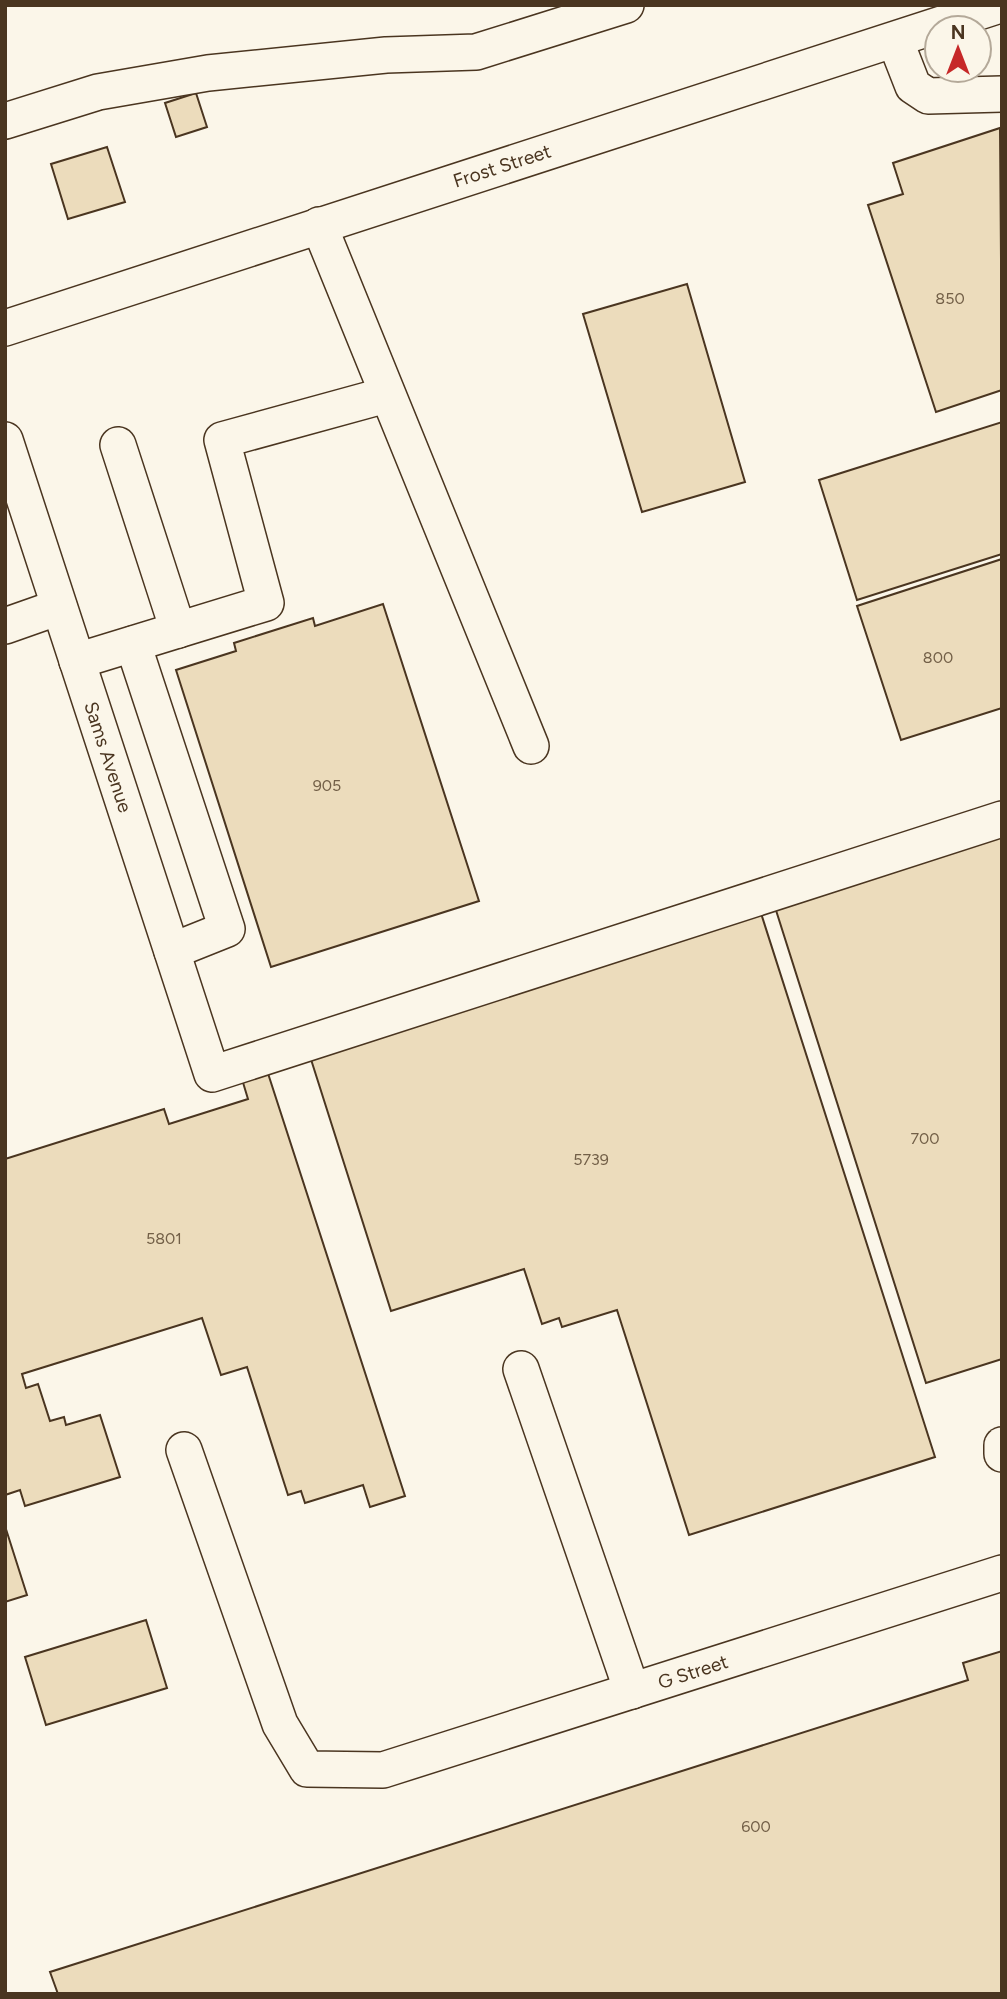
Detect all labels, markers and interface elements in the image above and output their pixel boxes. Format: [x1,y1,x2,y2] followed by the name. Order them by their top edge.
[923,14,993,84] north arrow
[951,21,965,44] text: N
[450,139,554,193] street label: Frost Street
[935,289,965,308] house number: 850
[923,648,953,667] house number: 800
[79,699,137,815] street label: Sams Avenue
[313,776,341,795] house number: 905
[910,1129,940,1148] house number: 700
[573,1150,609,1169] house number: 5739
[146,1229,182,1248] house number: 5801
[655,1650,731,1694] street label: G Street
[741,1817,771,1836] house number: 600

